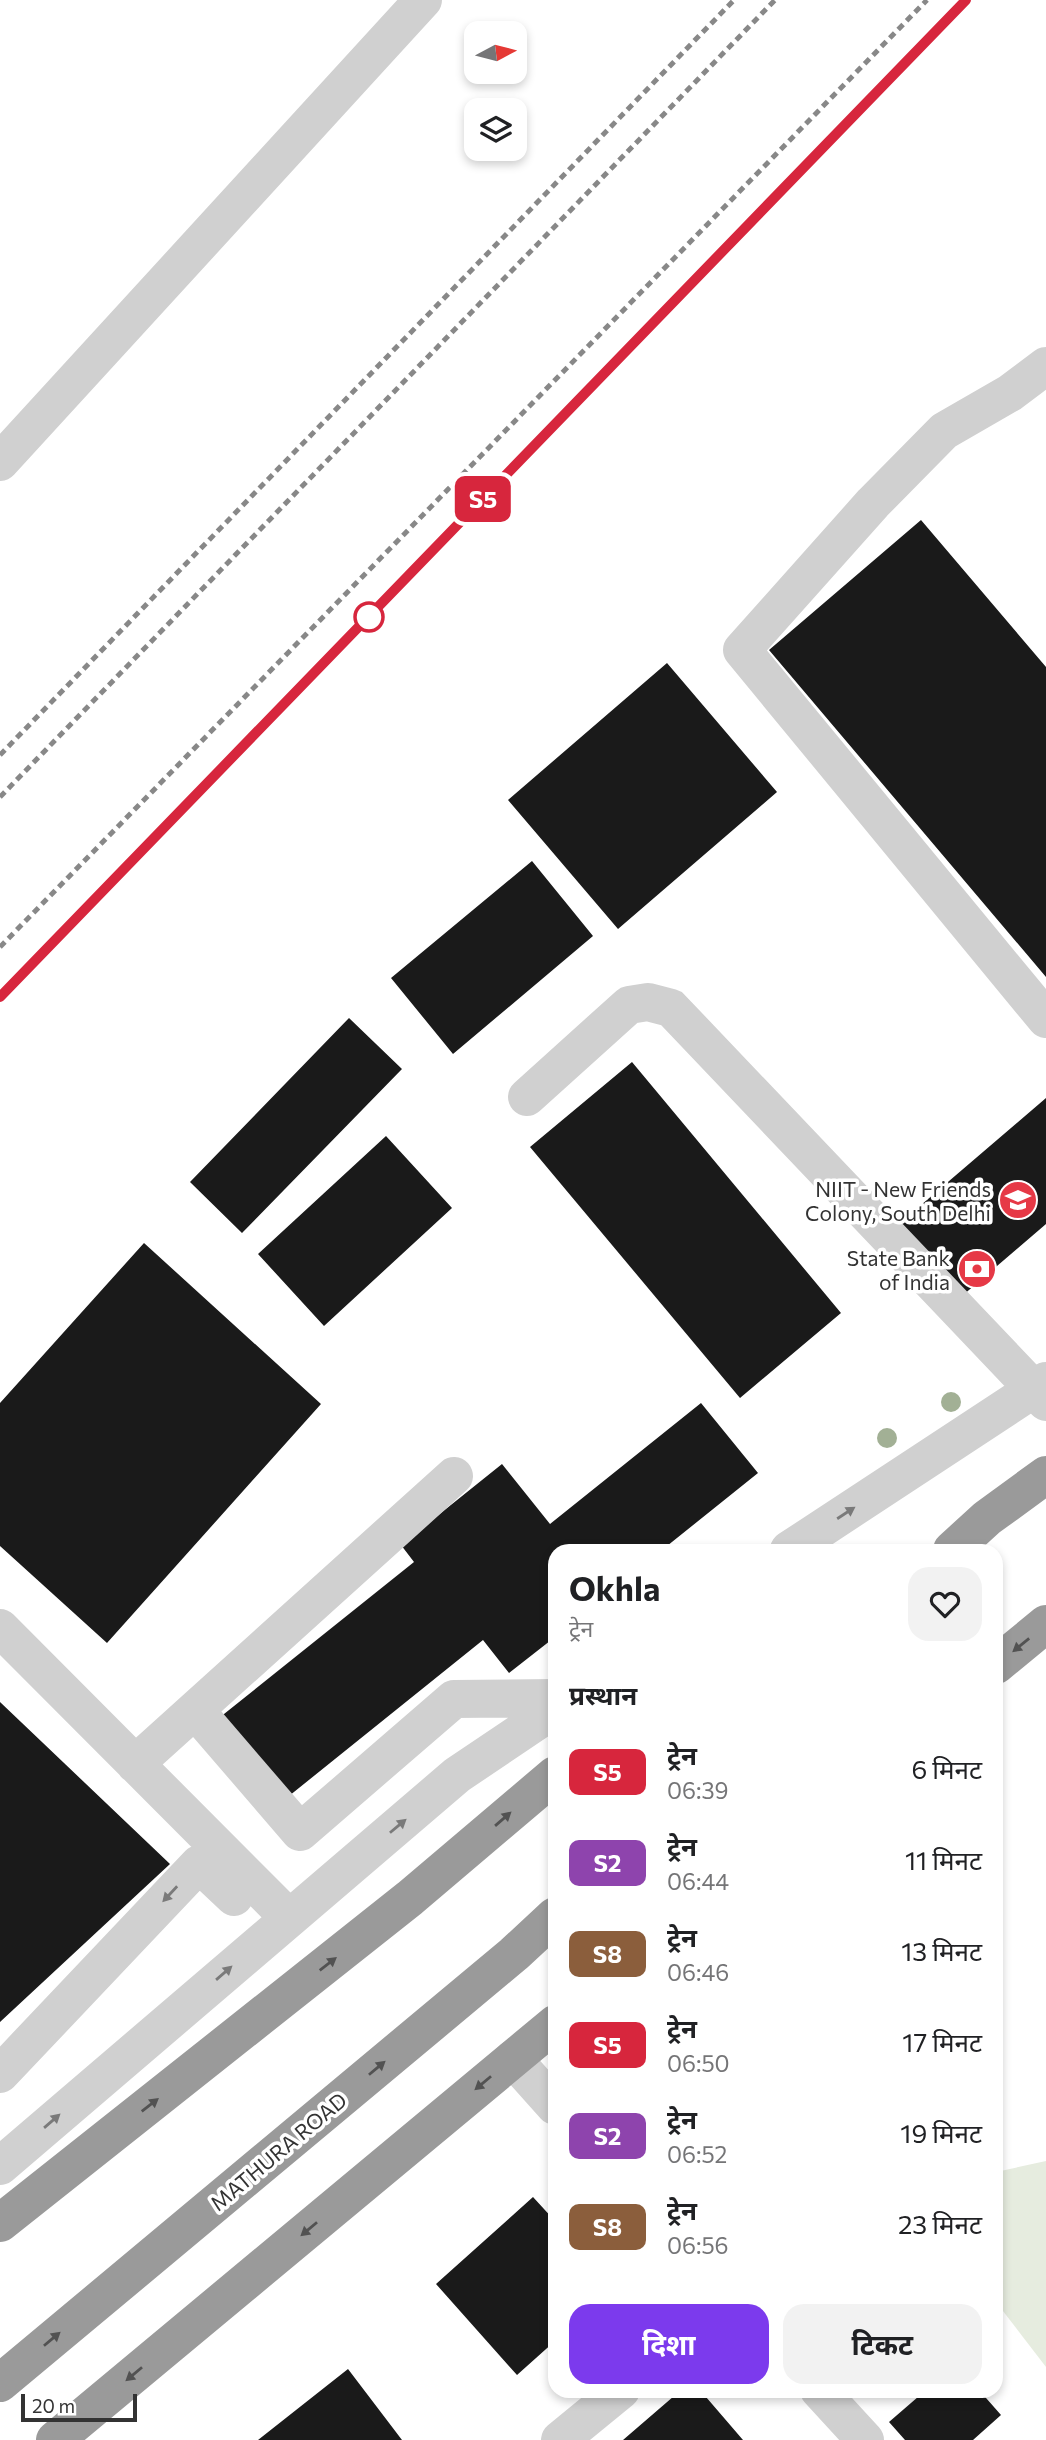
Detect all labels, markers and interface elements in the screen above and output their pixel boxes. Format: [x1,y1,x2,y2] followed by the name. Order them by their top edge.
[464,21,527,84] north arrow
[464,21,527,161] map controls
[464,98,527,161] button: layers
[452,476,514,522] line badge: S5
[469,484,497,513] text: S5
[354,602,384,632] unlabelled marker
[805,1176,991,1225] place label: NIIT - New Friends Colony, South Delhi
[997,1179,1039,1221] school or university icon: NIIT - New Friends Colony, South Delhi
[847,1245,950,1294] place label: State Bank of India
[956,1248,998,1290] bank icon: State Bank of India
[836,1507,855,1520] one-way arrow
[569,1567,660,1608] text: Okhla
[908,1567,982,1641] button: heart
[569,1614,593,1642] text: ट्रेन
[1012,1637,1030,1652] one-way arrow
[569,1679,637,1710] text: प्रस्थान
[667,1739,697,1770] text: ट्रेन
[911,1753,982,1784] text: 6 मिनट
[593,1757,622,1786] text: S5
[667,1776,728,1804] text: 06:39
[495,1812,512,1827] one-way arrow
[389,1819,406,1834] one-way arrow
[667,1830,697,1861] text: ट्रेन
[905,1844,982,1875] text: 11 मिनट
[593,1848,622,1877] text: S2
[667,1867,729,1895] text: 06:44
[162,1886,179,1903] one-way arrow
[667,1921,697,1952] text: ट्रेन
[901,1935,982,1966] text: 13 मिनट
[593,1939,622,1968] text: S8
[318,1956,336,1971] one-way arrow
[667,1958,729,1986] text: 06:46
[215,1965,233,1981] one-way arrow
[667,2012,697,2043] text: ट्रेन
[902,2026,982,2057] text: 17 मिनट
[593,2030,622,2059] text: S5
[667,2049,730,2077] text: 06:50
[369,2061,386,2076] one-way arrow
[475,2075,492,2090] one-way arrow
[205,2087,351,2215] street label: MATHURA ROAD
[141,2098,158,2113] one-way arrow
[667,2103,697,2134] text: ट्रेन
[43,2114,60,2129] one-way arrow
[900,2117,982,2148] text: 19 मिनट
[593,2121,622,2150] text: S2
[667,2140,727,2168] text: 06:52
[667,2194,697,2225] text: ट्रेन
[898,2208,982,2239] text: 23 मिनट
[593,2212,622,2241] text: S8
[300,2221,317,2236] one-way arrow
[667,2231,729,2259] text: 06:56
[569,2304,769,2384] button: दिशा
[783,2304,982,2384] button: टिकट
[43,2332,61,2347] one-way arrow
[125,2367,143,2382] one-way arrow
[21,2391,136,2423] scale bar
[32,2394,75,2417] text: 20 m

